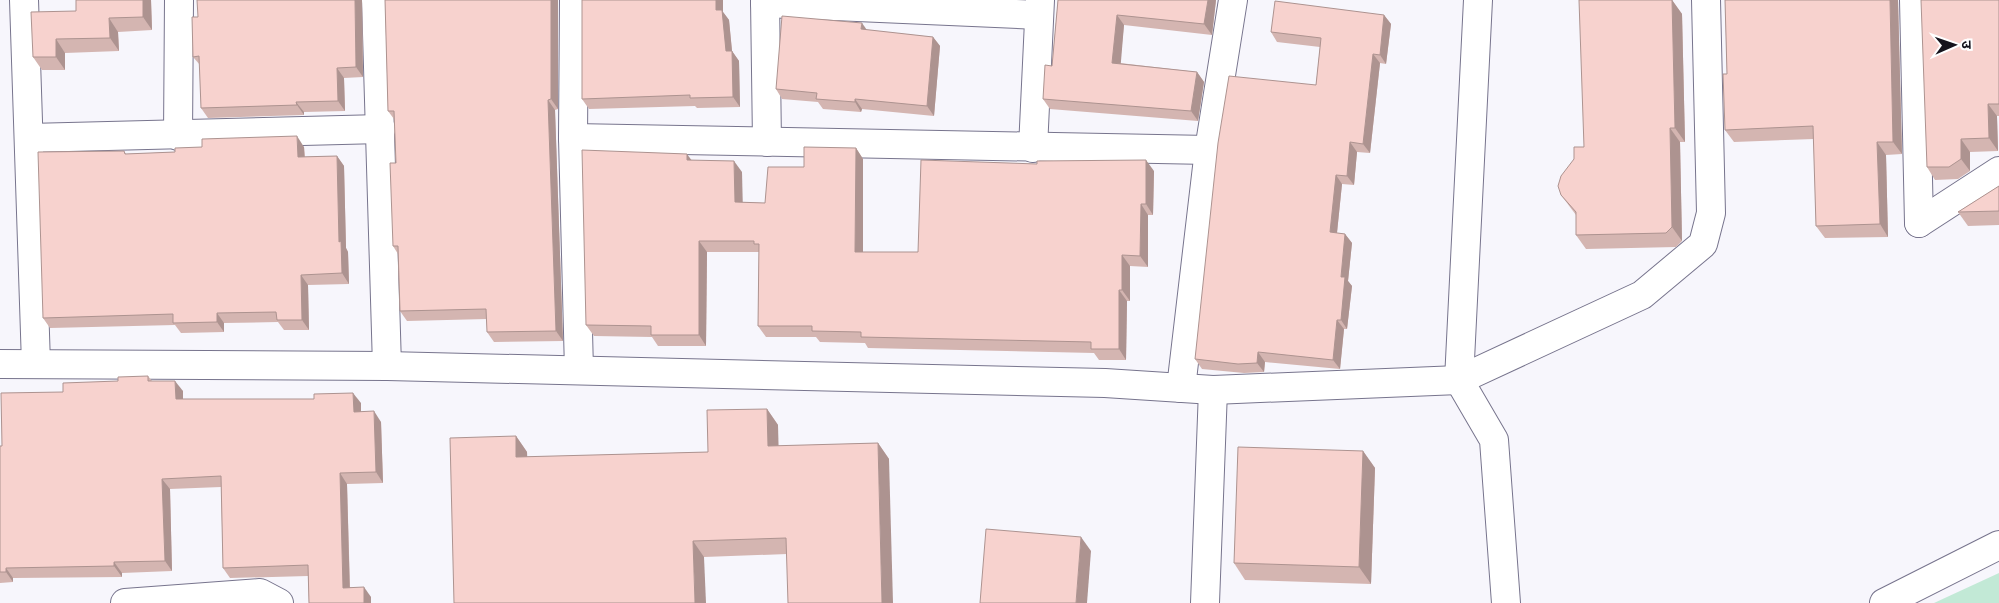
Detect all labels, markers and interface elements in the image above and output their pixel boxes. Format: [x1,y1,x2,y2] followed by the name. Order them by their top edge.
[1929,20,1979,70] north arrow
[1958,40,1978,50] text: उ

